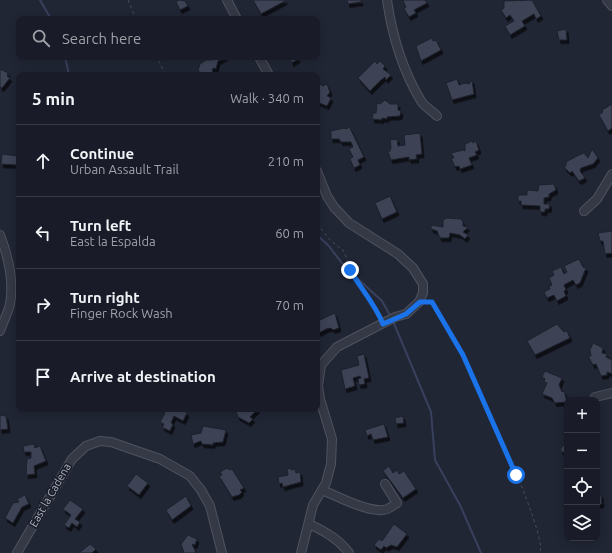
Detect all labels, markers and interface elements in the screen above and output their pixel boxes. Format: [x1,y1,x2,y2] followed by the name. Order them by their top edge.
[16,16,320,60] search box
[30,27,52,49] icon: search
[62,30,141,47] text: Search here
[32,89,75,108] text: 5 min
[230,91,304,105] text: Walk · 340 m
[70,145,134,162] text: Continue
[32,150,54,172] icon: ahead
[268,154,304,168] text: 210 m
[70,162,179,176] text: Urban Assault Trail
[70,217,131,234] text: Turn left
[32,222,54,244] icon: left
[275,226,304,240] text: 60 m
[70,234,156,248] text: East la Espalda
[341,261,359,279] route end
[70,289,140,306] text: Turn right
[32,294,54,316] icon: right
[275,298,304,312] text: 70 m
[70,306,173,320] text: Finger Rock Wash
[32,366,54,388] icon: arrive
[70,368,216,385] text: Arrive at destination
[564,397,600,541] map controls
[564,397,600,433] button: +
[564,433,600,469] button: −
[27,461,73,529] street label: East la Cadena
[507,466,525,484] route start
[564,469,600,505] button: locate
[564,505,600,541] button: layers

